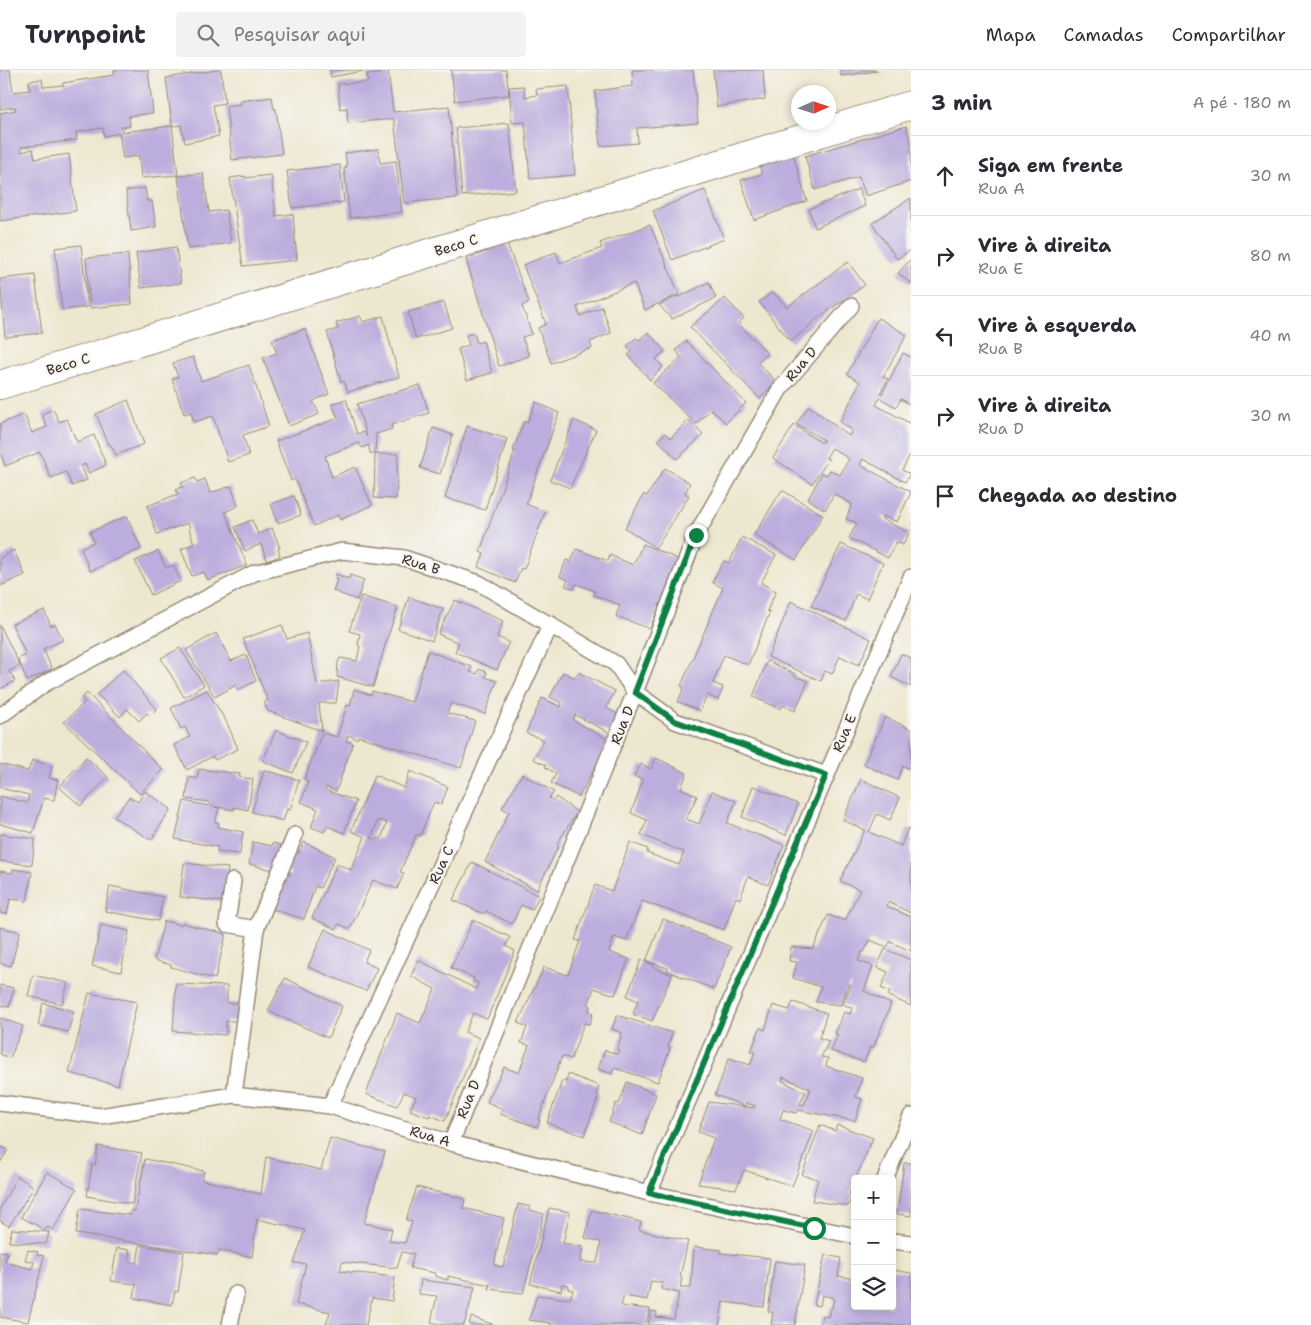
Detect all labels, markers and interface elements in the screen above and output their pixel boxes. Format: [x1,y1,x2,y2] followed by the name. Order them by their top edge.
[176,12,526,57] search box
[25,19,146,51] text: Turnpoint
[194,21,222,49] icon: search
[234,22,366,47] text: Pesquisar aqui
[986,23,1036,47] text: Mapa
[1064,23,1144,47] text: Camadas
[1172,23,1286,47] text: Compartilhar
[791,85,836,130] north arrow
[931,89,992,117] text: 3 min
[1193,92,1291,113] text: A pé · 180 m
[978,153,1123,178] text: Siga em frente
[931,162,959,190] icon: ahead
[1250,165,1291,186] text: 30 m
[978,178,1025,199] text: Rua A
[432,230,480,260] street label: Beco C
[978,233,1111,258] text: Vire à direita
[931,242,959,270] icon: right
[1250,245,1291,266] text: 80 m
[978,258,1023,279] text: Rua E
[978,313,1136,338] text: Vire à esquerda
[931,322,959,350] icon: left
[1249,325,1291,346] text: 40 m
[978,338,1023,359] text: Rua B
[781,343,821,385] street label: Rua D
[44,349,92,379] street label: Beco C
[978,393,1111,418] text: Vire à direita
[931,402,959,430] icon: right
[1250,405,1291,426] text: 30 m
[978,418,1024,439] text: Rua D
[931,482,959,510] icon: arrive
[978,483,1177,508] text: Chegada ao destino
[685,524,708,547] route end
[400,550,442,578] street label: Rua B
[606,703,638,747] street label: Rua D
[828,711,860,755] street label: Rua E
[425,843,457,887] street label: Rua C
[452,1077,484,1121] street label: Rua D
[408,1121,452,1151] street label: Rua A
[851,1175,896,1310] map controls
[851,1175,896,1220] button: +
[803,1217,826,1240] route start
[851,1220,896,1265] button: −
[851,1265,896,1310] button: layers

